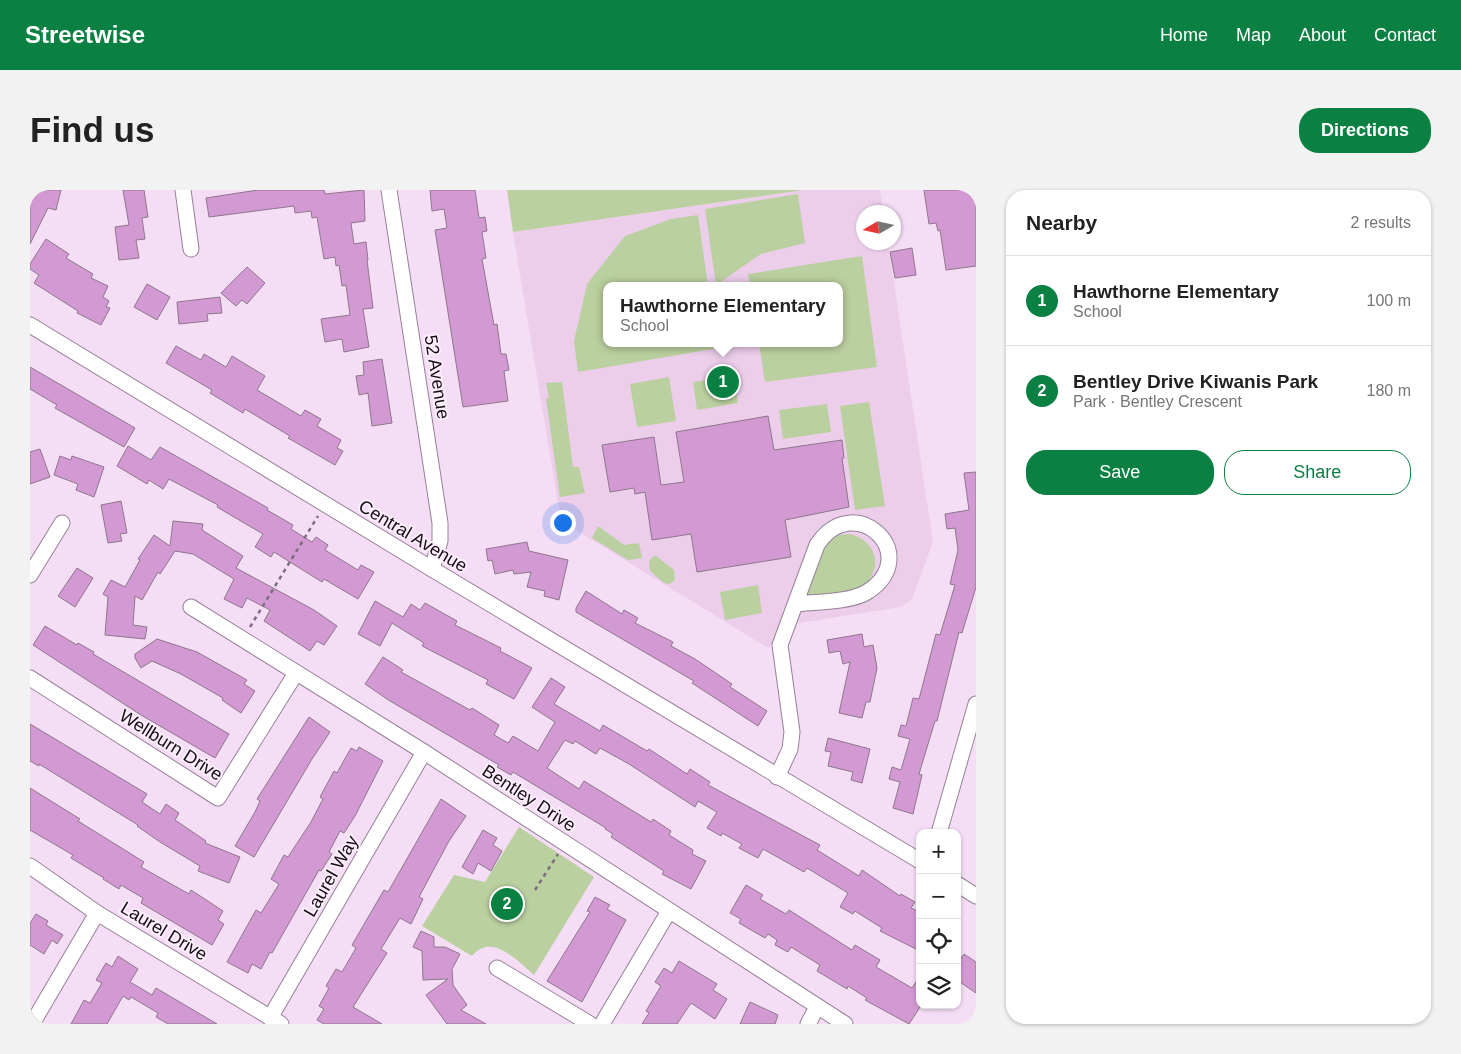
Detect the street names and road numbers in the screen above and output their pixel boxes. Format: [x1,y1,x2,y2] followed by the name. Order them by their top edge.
[420,334,454,420] street label: 52 Avenue
[355,496,471,576] street label: Central Avenue
[116,705,226,785] street label: Wellburn Drive
[479,760,579,836] street label: Bentley Drive
[300,832,362,920] street label: Laurel Way
[117,897,211,965] street label: Laurel Drive

